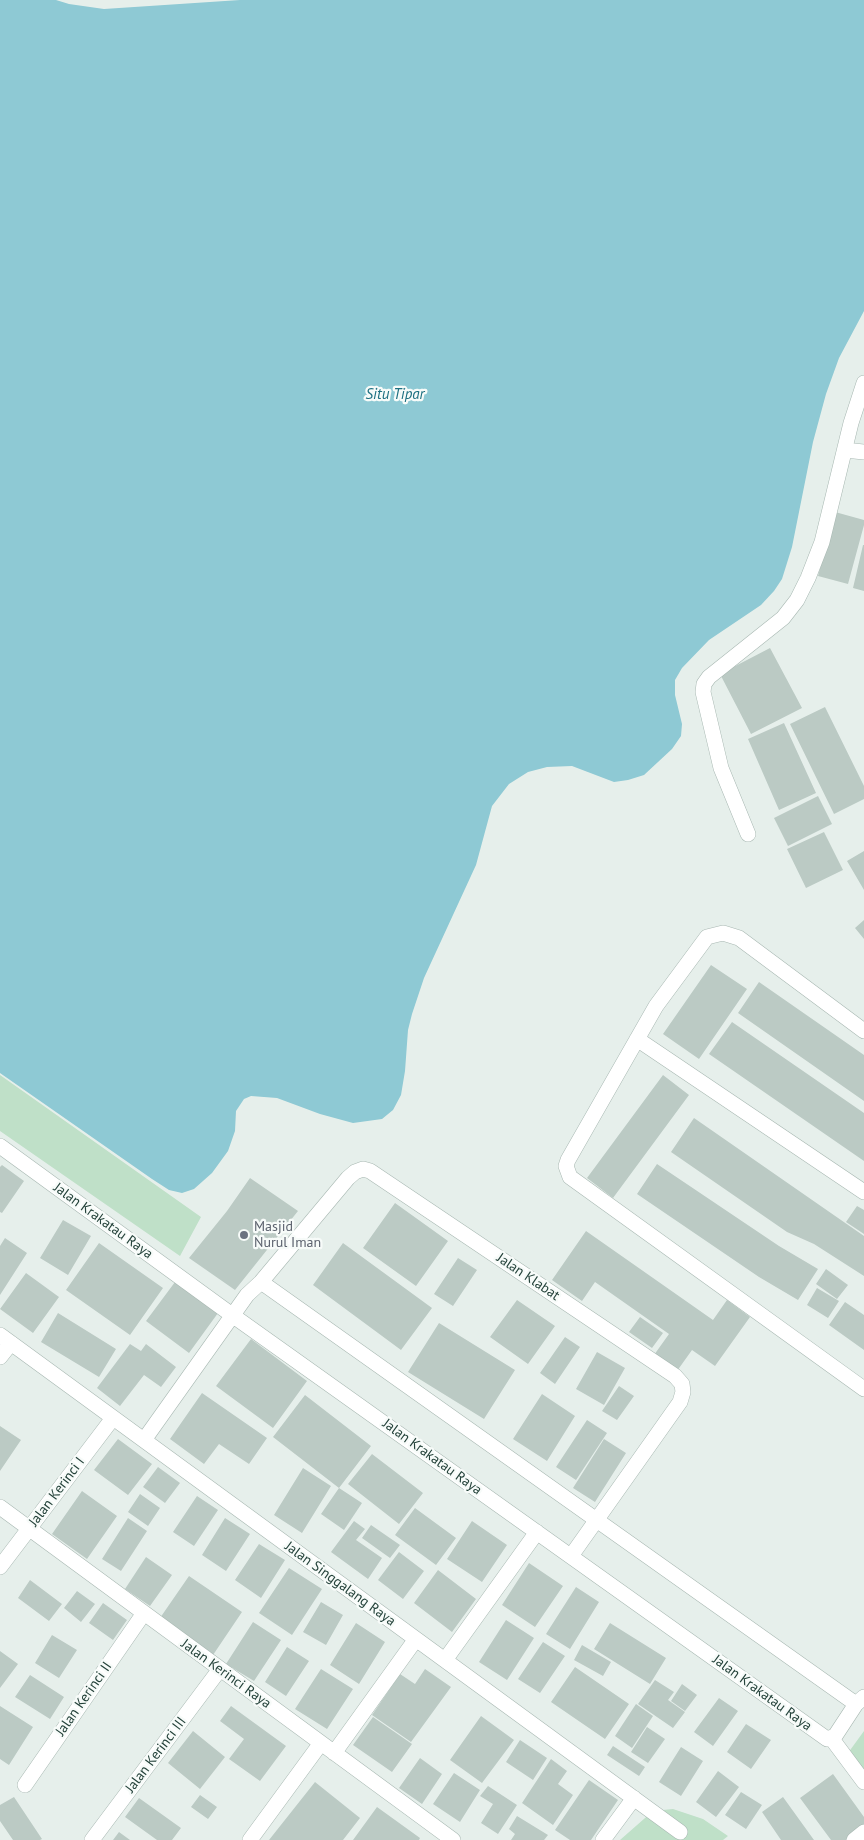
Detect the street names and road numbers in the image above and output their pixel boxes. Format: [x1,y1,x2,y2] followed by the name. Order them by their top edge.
[50,1179,156,1263] street label: Jalan Krakatau Raya
[493,1250,563,1304] street label: Jalan Klabat
[379,1415,485,1499] street label: Jalan Krakatau Raya
[25,1454,89,1530] street label: Jalan Kerinci I
[281,1538,399,1630] street label: Jalan Singgalang Raya
[178,1636,274,1712] street label: Jalan Kerinci Raya
[709,1651,815,1735] street label: Jalan Krakatau Raya
[52,1659,116,1739] street label: Jalan Kerinci II
[122,1714,190,1796] street label: Jalan Kerinci III

